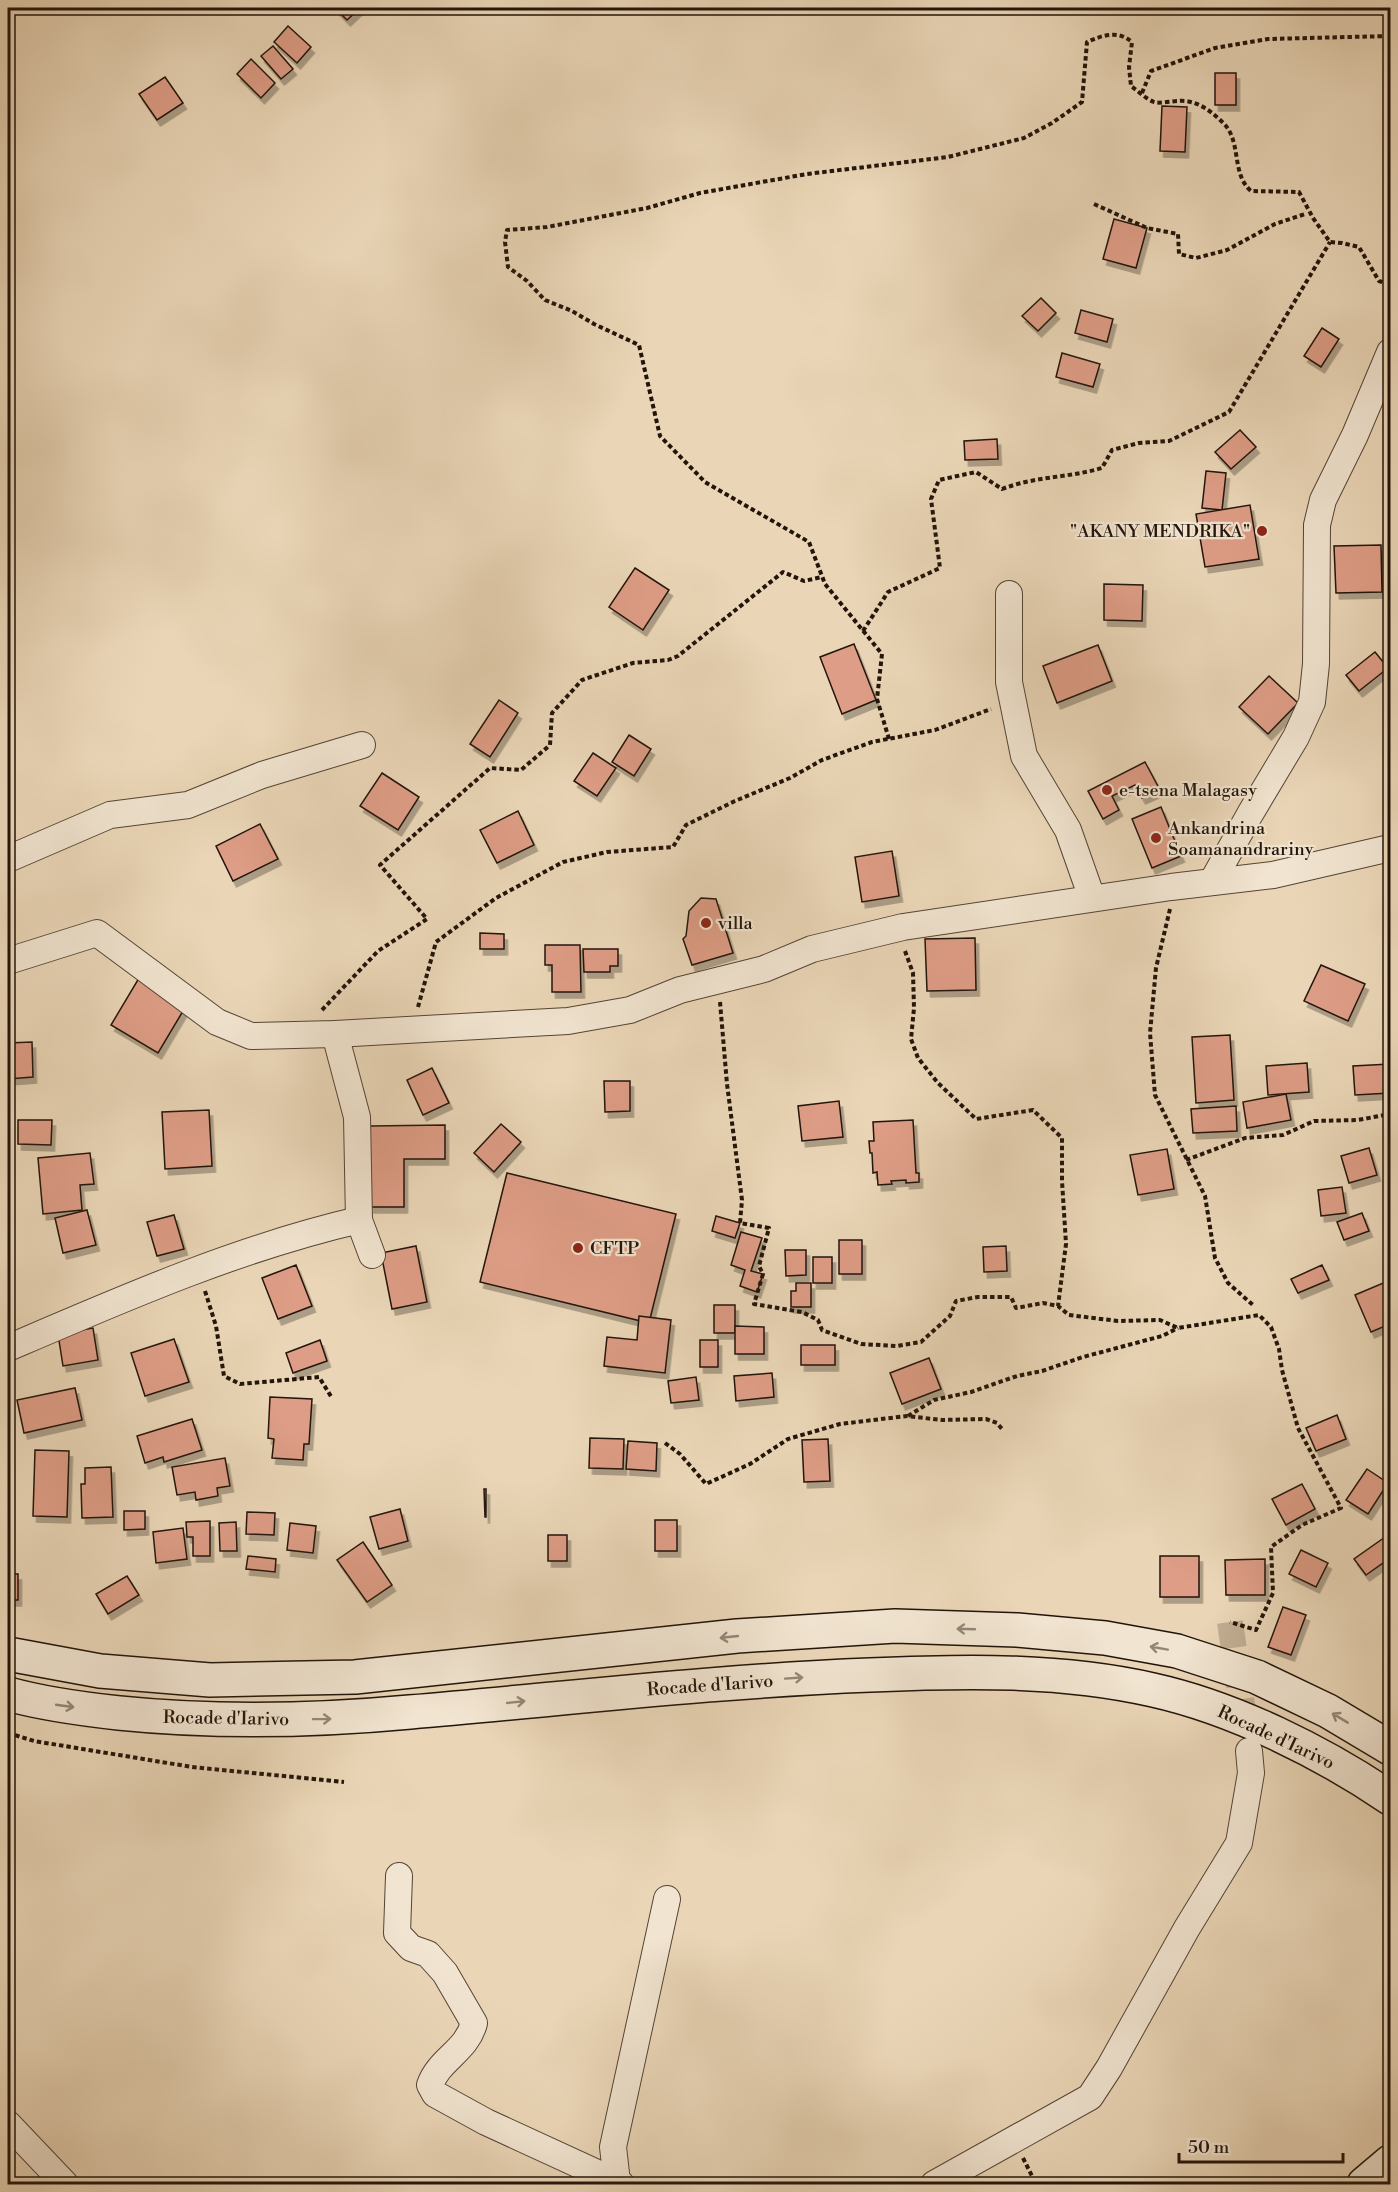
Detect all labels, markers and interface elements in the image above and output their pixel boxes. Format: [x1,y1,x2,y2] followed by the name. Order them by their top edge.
[1070,520,1250,543] place label: "AKANY MENDRIKA"
[1255,524,1269,538] marker: "AKANY MENDRIKA"
[1119,779,1257,802] place label: e-tsena Malagasy
[1100,783,1114,797] marker: e-tsena Malagasy
[1167,817,1314,861] place label: Ankandrina Soamanandrariny
[1149,831,1163,845] marker: Ankandrina Soamanandrariny
[717,912,754,935] place label: villa
[699,916,713,930] marker: villa
[590,1237,639,1260] place label: CFTP
[571,1241,585,1255] marker: CFTP
[956,1623,976,1634] one-way arrow
[719,1632,739,1643] one-way arrow
[1150,1642,1170,1653] one-way arrow
[646,1670,774,1701] street label: Rocade d'Iarivo
[783,1672,803,1683] one-way arrow
[506,1696,525,1707] one-way arrow
[54,1700,74,1711] one-way arrow
[1214,1700,1338,1775] street label: Rocade d'Iarivo
[163,1706,289,1731] street label: Rocade d'Iarivo
[1332,1712,1349,1724] one-way arrow
[311,1713,331,1725] one-way arrow
[1179,2126,1342,2164] scale bar
[1188,2136,1230,2159] text: 50 m

